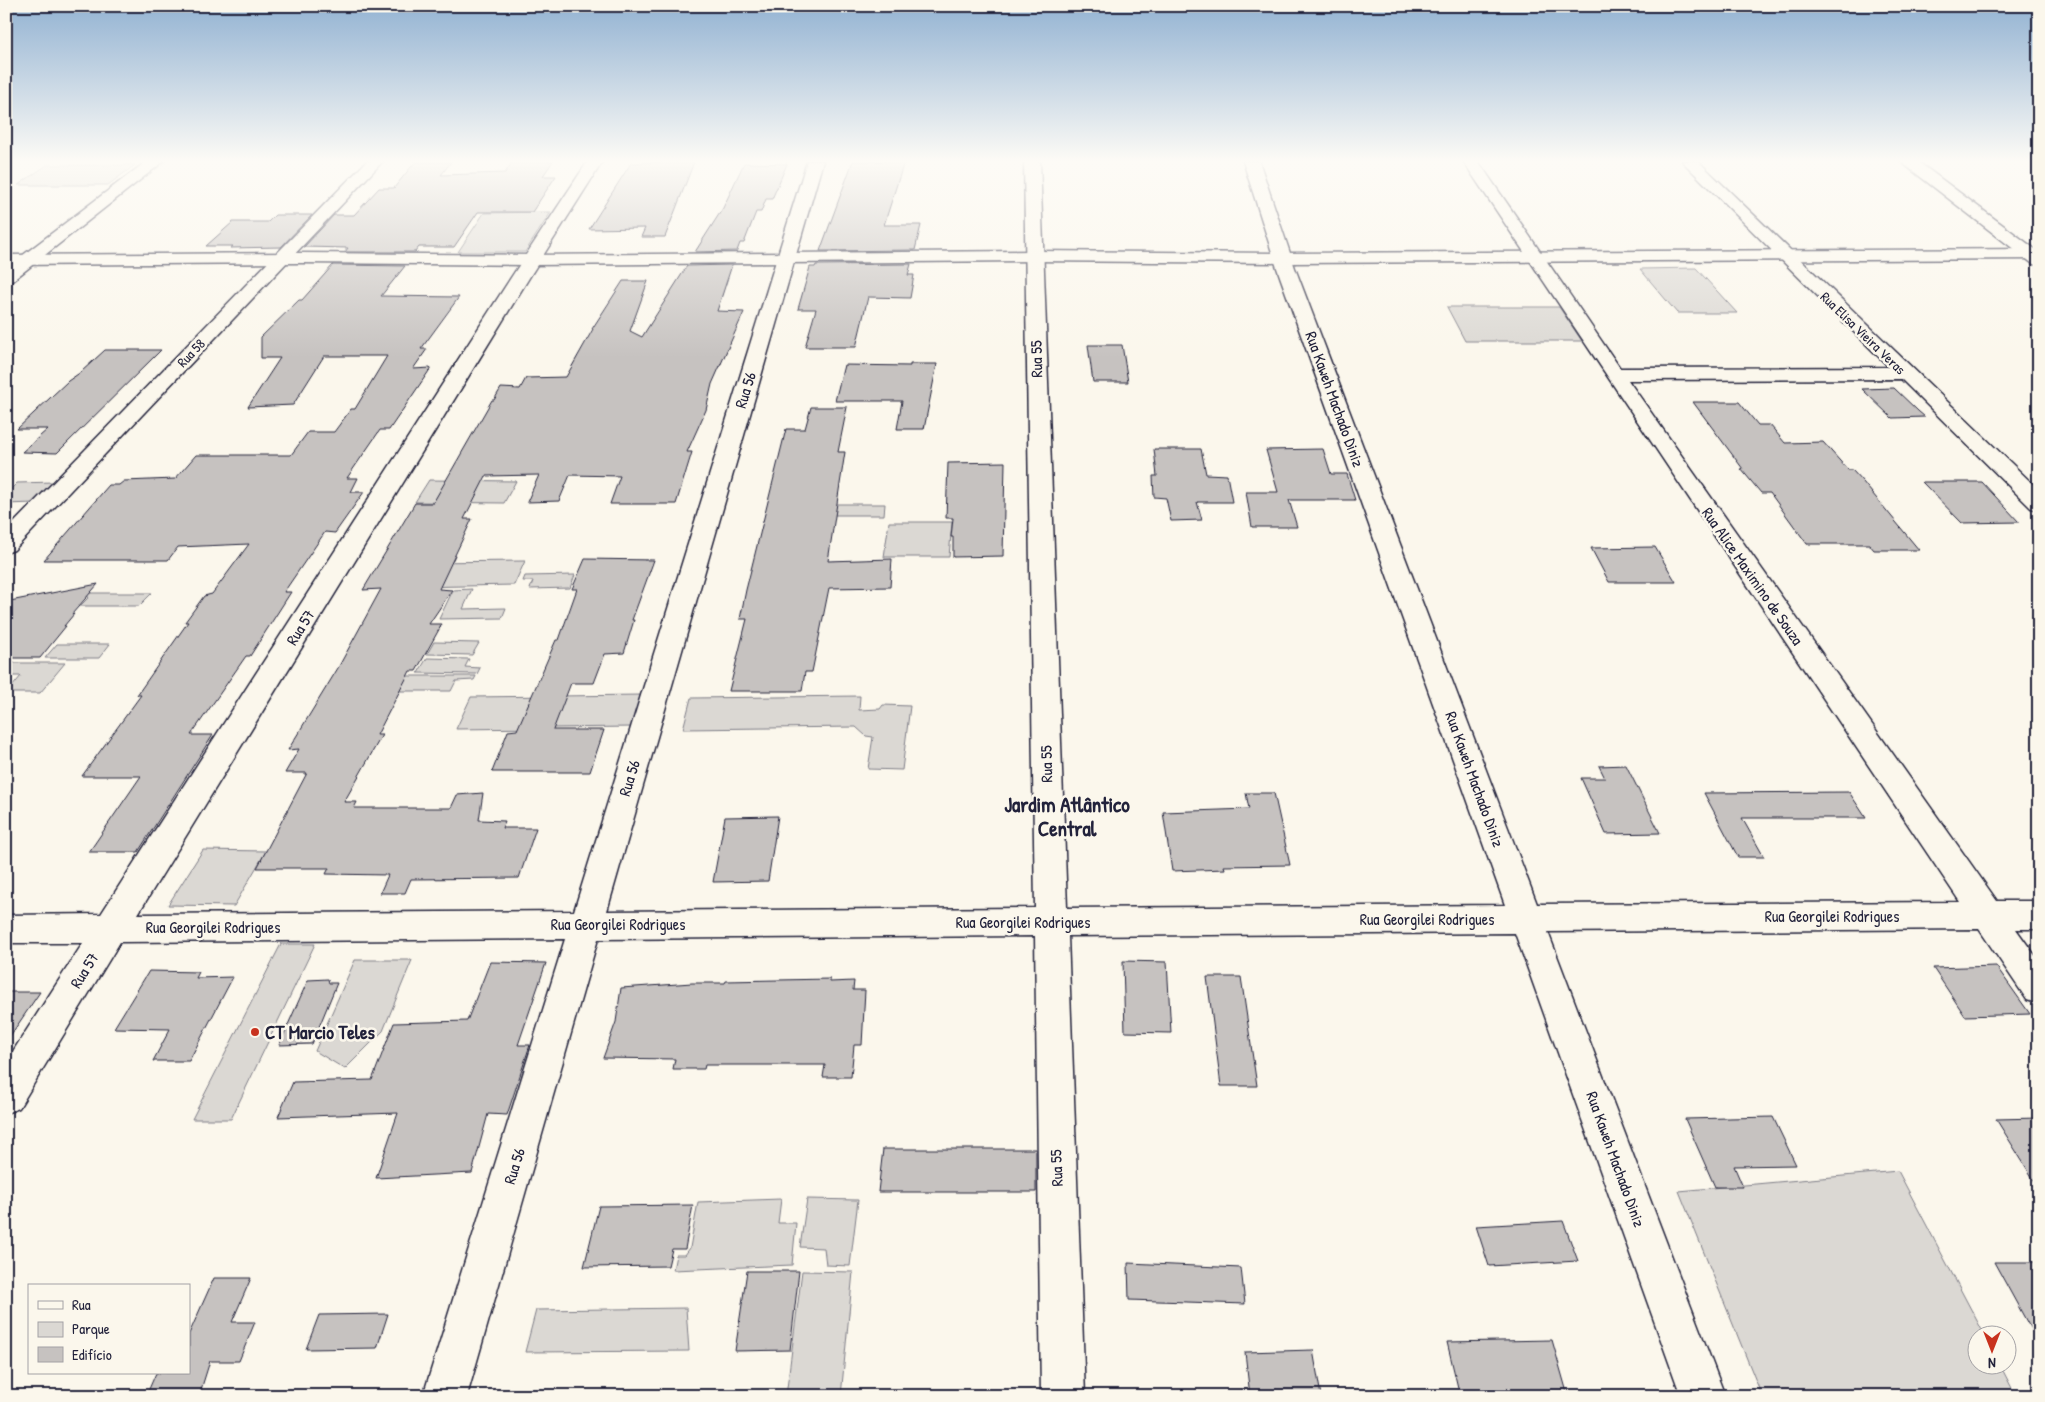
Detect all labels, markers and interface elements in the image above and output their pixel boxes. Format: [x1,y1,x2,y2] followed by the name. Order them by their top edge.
[1817,287,1910,378] street label: Rua Elisa Vieira Veras
[1300,328,1370,470] street label: Rua Kaweh Machado Diniz
[172,334,209,371] street label: Rua 58
[1025,340,1047,378] street label: Rua 55
[729,369,761,411] street label: Rua 56
[1697,503,1809,649] street label: Rua Alice Maximino de Souza
[281,605,320,649] street label: Rua 57
[1440,708,1510,850] street label: Rua Kaweh Machado Diniz
[1035,745,1057,783] street label: Rua 55
[613,757,645,799] street label: Rua 56
[1004,790,1130,843] district label: Jardim Atlântico Central
[1765,905,1899,927] street label: Rua Georgilei Rodrigues
[1360,908,1494,930] street label: Rua Georgilei Rodrigues
[956,911,1090,933] street label: Rua Georgilei Rodrigues
[551,913,685,935] street label: Rua Georgilei Rodrigues
[146,916,280,938] street label: Rua Georgilei Rodrigues
[65,948,104,992] street label: Rua 57
[265,1019,375,1045] place label: CT Marcio Teles
[249,1026,261,1038] marker: CT Marcio Teles
[1581,1088,1651,1230] street label: Rua Kaweh Machado Diniz
[498,1145,530,1187] street label: Rua 56
[1044,1149,1068,1187] street label: Rua 55
[28,1284,190,1374] legend
[72,1294,91,1315] text: Rua
[72,1318,110,1339] text: Parque
[1968,1324,2018,1374] north arrow
[72,1344,112,1365] text: Edifício
[1988,1354,1996,1373] text: N

